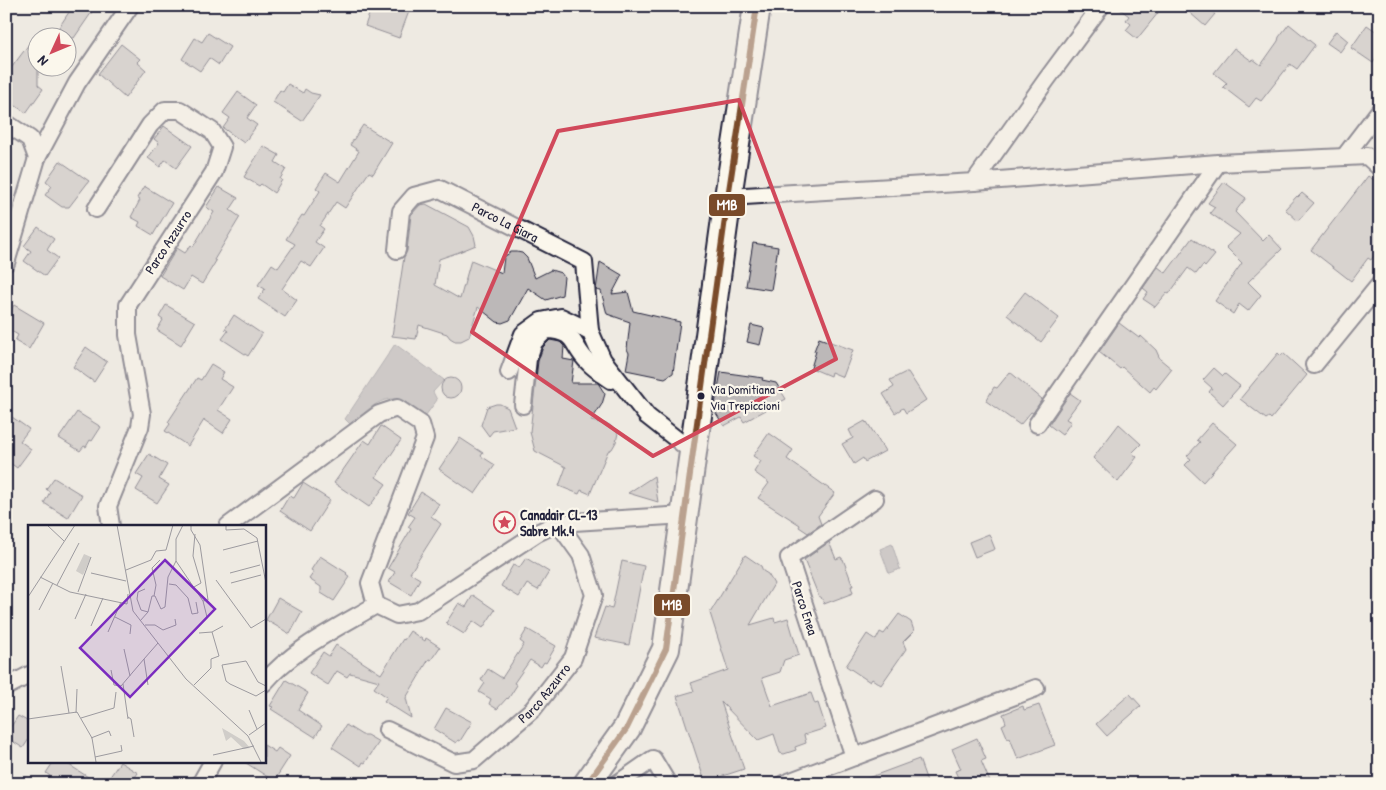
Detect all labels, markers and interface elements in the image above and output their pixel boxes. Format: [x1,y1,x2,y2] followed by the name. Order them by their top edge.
[28,28,78,78] north arrow
[32,52,52,71] text: N
[708,193,746,217] line badge: M1B
[717,195,737,214] text: M1B
[469,197,542,247] street label: Parco La Giara
[140,206,196,277] street label: Parco Azzurro
[710,380,783,414] place label: Via Domitiana - Via Trepiccioni
[696,391,706,401] marker: Via Domitiana - Via Trepiccioni
[520,505,598,540] place label: Canadair CL-13 Sabre Mk.4
[492,511,516,535] place icon: Canadair CL-13 Sabre Mk.4
[28,525,265,762] inset map
[788,579,823,638] street label: Parco Enea
[653,593,691,617] line badge: M1B
[662,595,682,614] text: M1B
[513,659,575,727] street label: Parco Azzurro

